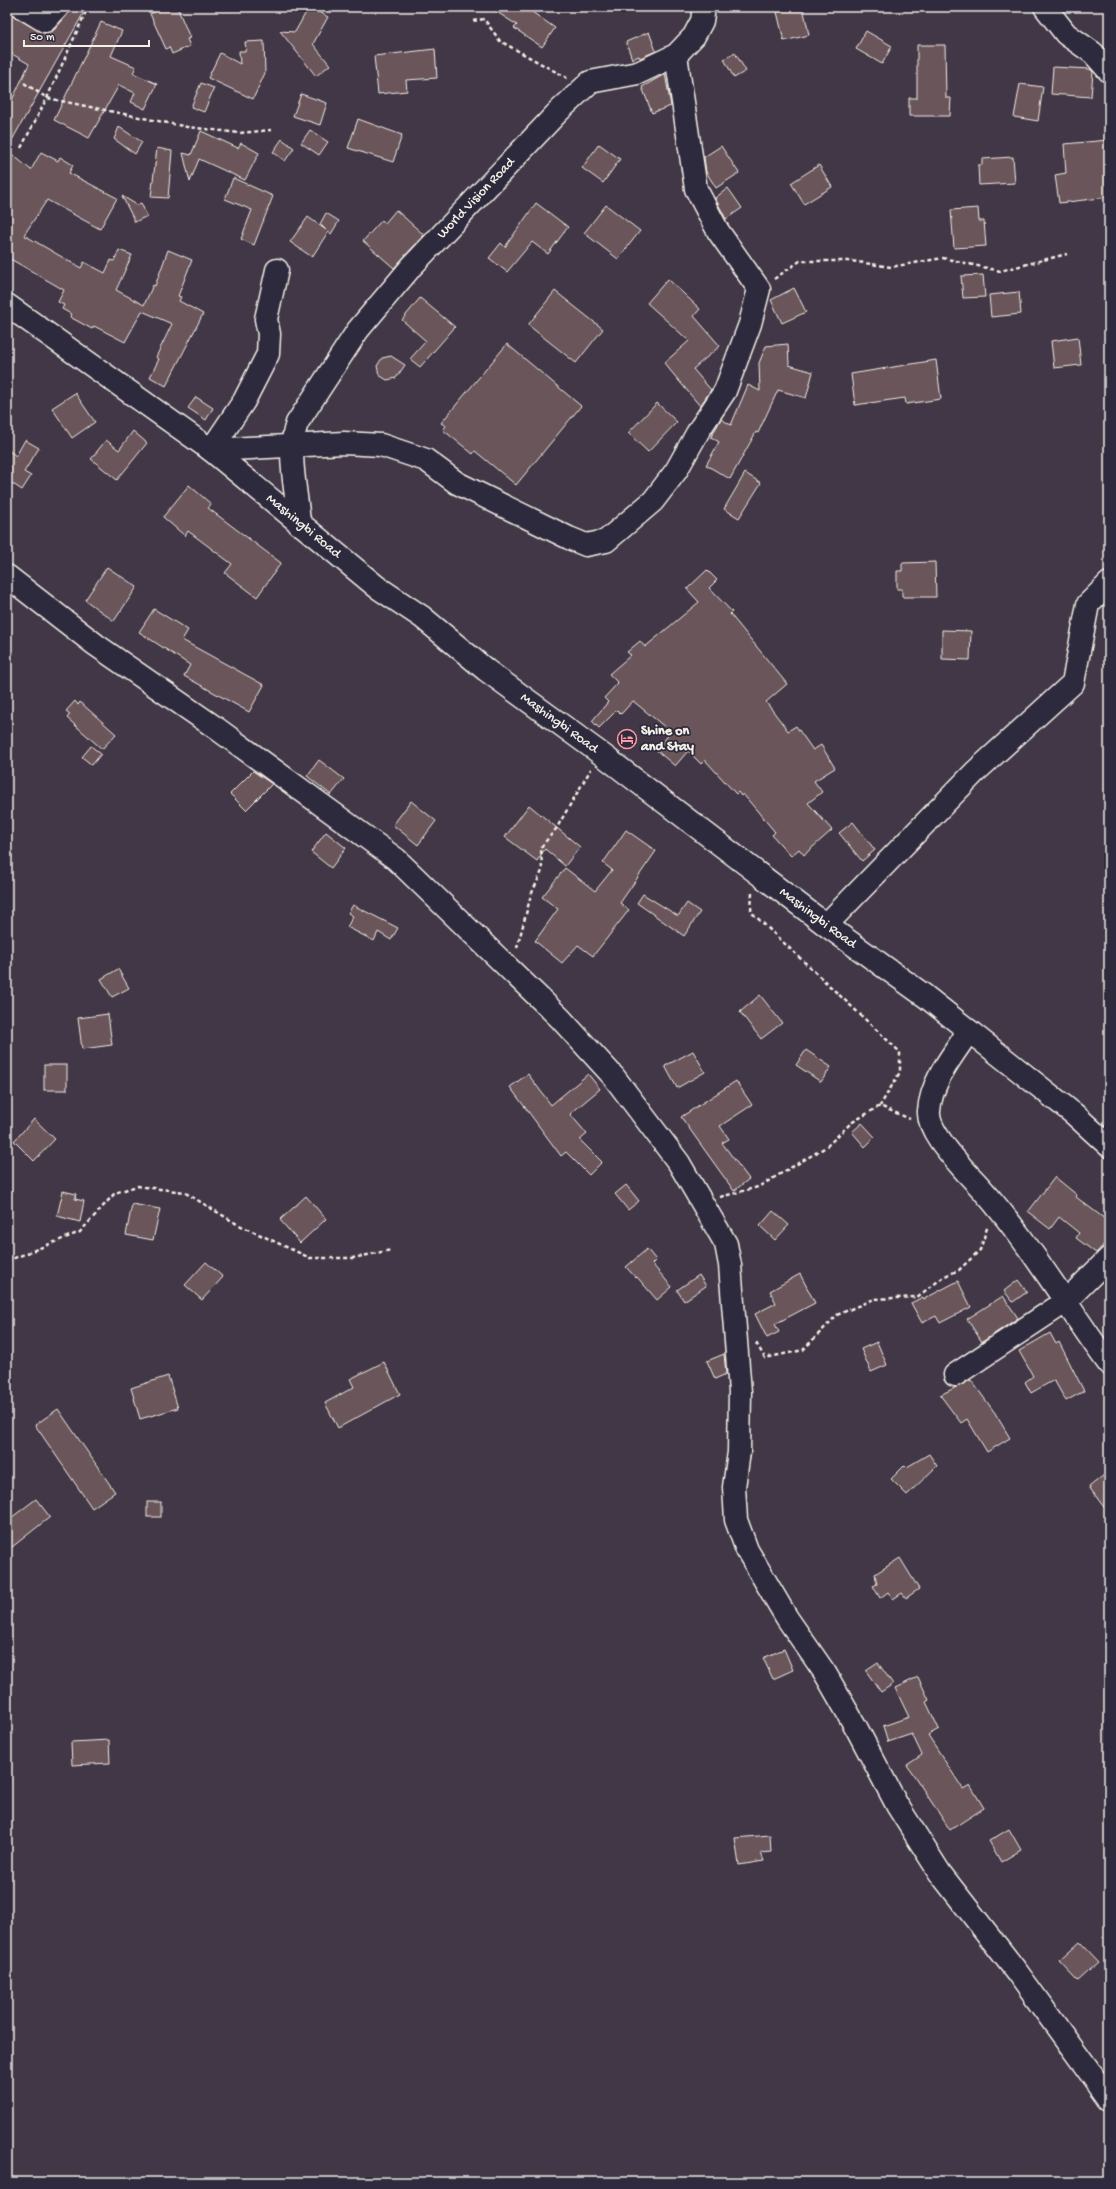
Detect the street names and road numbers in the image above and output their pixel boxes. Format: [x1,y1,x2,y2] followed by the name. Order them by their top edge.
[434,153,520,243] street label: World Vision Road
[262,490,346,563] street label: Mashingbi Road
[517,689,603,758] street label: Mashingbi Road
[776,884,861,954] street label: Mashingbi Road

